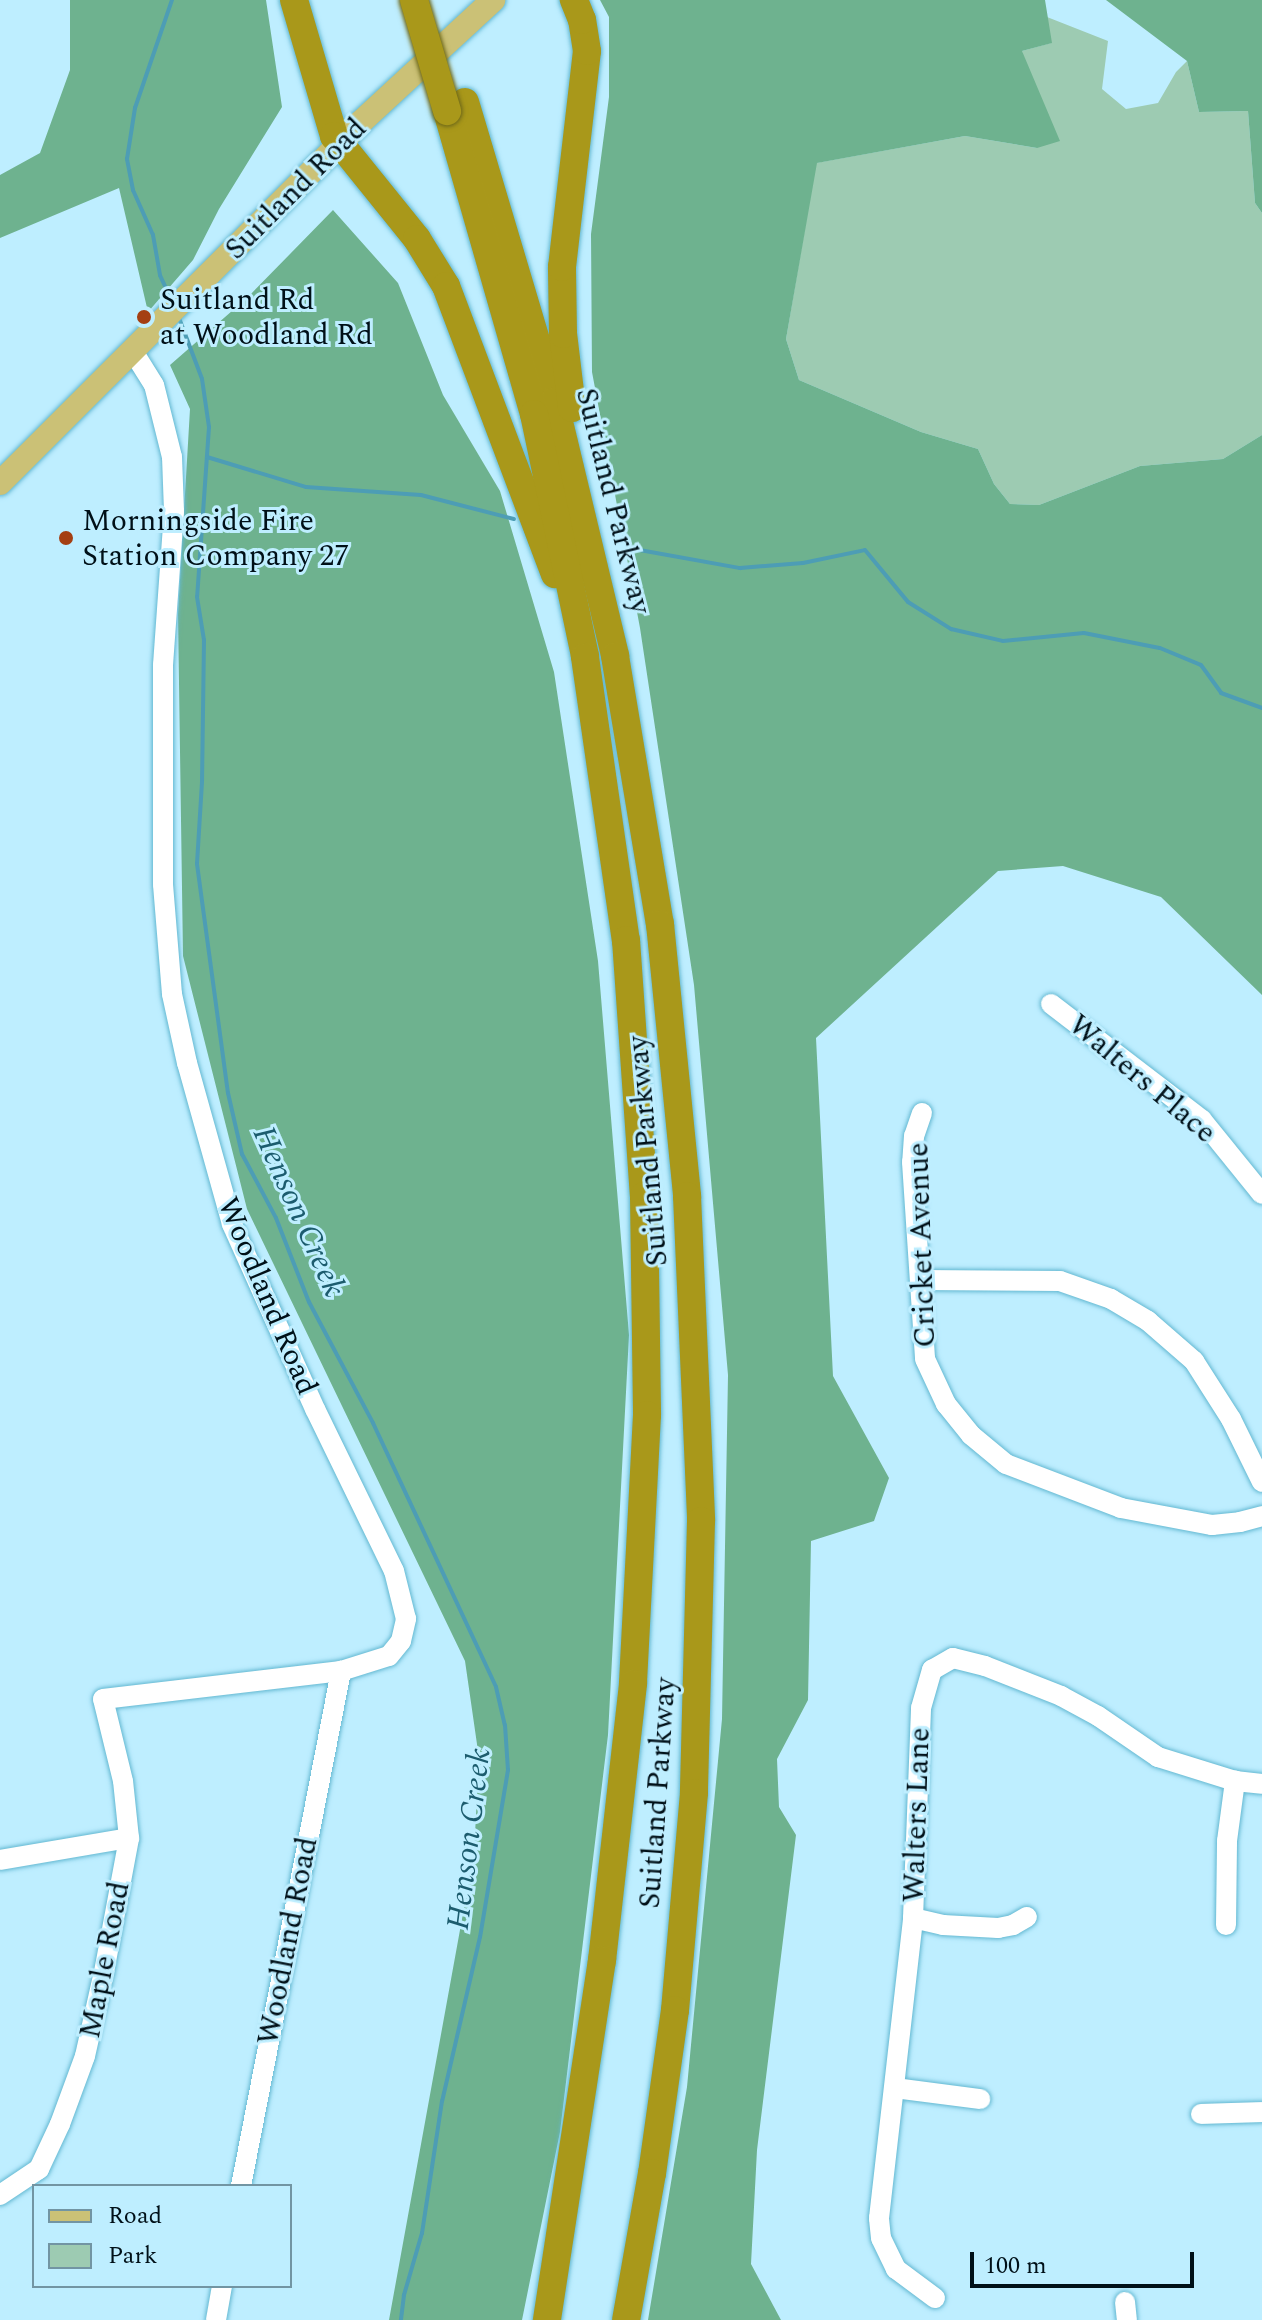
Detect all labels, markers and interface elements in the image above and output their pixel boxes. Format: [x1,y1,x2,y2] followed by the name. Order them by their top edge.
[218,111,374,267] street label: Suitland Road
[160,282,373,352] place label: Suitland Rd at Woodland Rd
[135,308,153,326] marker: Suitland Rd at Woodland Rd
[568,384,658,618] street label: Suitland Parkway
[82,503,349,574] place label: Morningside Fire Station Company 27
[57,529,75,547] marker: Morningside Fire Station Company 27
[1061,1007,1223,1151] street label: Walters Place
[620,1034,676,1268] street label: Suitland Parkway
[243,1121,353,1303] water label: Henson Creek
[900,1142,944,1348] street label: Cricket Avenue
[209,1192,325,1400] street label: Woodland Road
[632,1676,684,1910] street label: Suitland Parkway
[896,1727,938,1903] street label: Walters Lane
[440,1746,500,1932] water label: Henson Creek
[250,1834,326,2048] street label: Woodland Road
[72,1879,138,2041] street label: Maple Road
[32,2184,292,2288] legend
[108,2198,162,2234] text: Road
[974,2236,1198,2286] scale bar
[108,2238,158,2274] text: Park
[984,2248,1047,2284] text: 100 m

